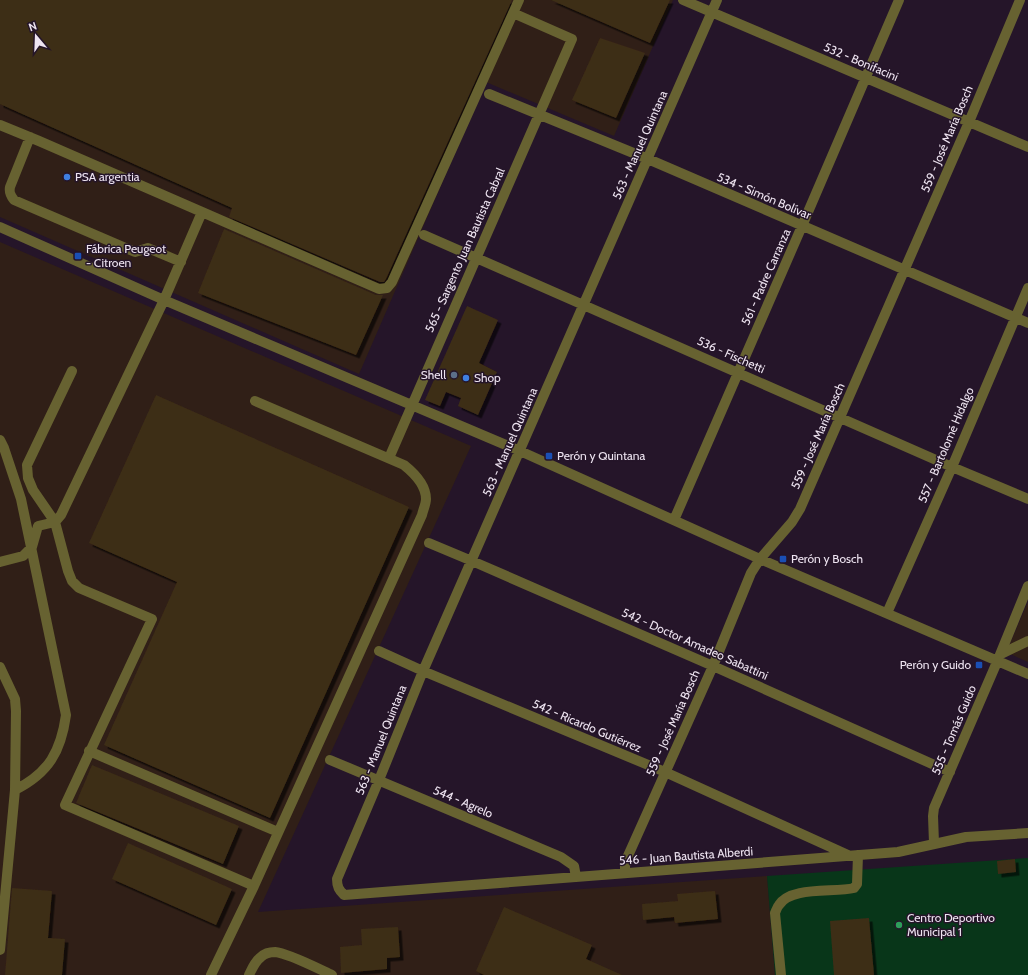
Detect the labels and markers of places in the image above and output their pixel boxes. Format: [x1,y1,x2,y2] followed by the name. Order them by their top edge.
[75,169,140,184] place label: PSA argentia
[62,172,72,182] marker: PSA argentia
[86,241,166,270] place label: Fábrica Peugeot - Citroen
[73,251,83,261] marker: Fábrica Peugeot - Citroen
[421,367,446,382] place label: Shell
[449,370,459,380] marker: Shell
[474,370,501,385] place label: Shop
[461,373,471,383] marker: Shop
[557,448,645,463] place label: Perón y Quintana
[544,451,554,461] marker: Perón y Quintana
[791,551,863,566] place label: Perón y Bosch
[778,554,788,564] marker: Perón y Bosch
[900,657,971,672] place label: Perón y Guido
[974,660,984,670] marker: Perón y Guido
[907,910,995,939] place label: Centro Deportivo Municipal 1
[894,920,904,930] marker: Centro Deportivo Municipal 1

